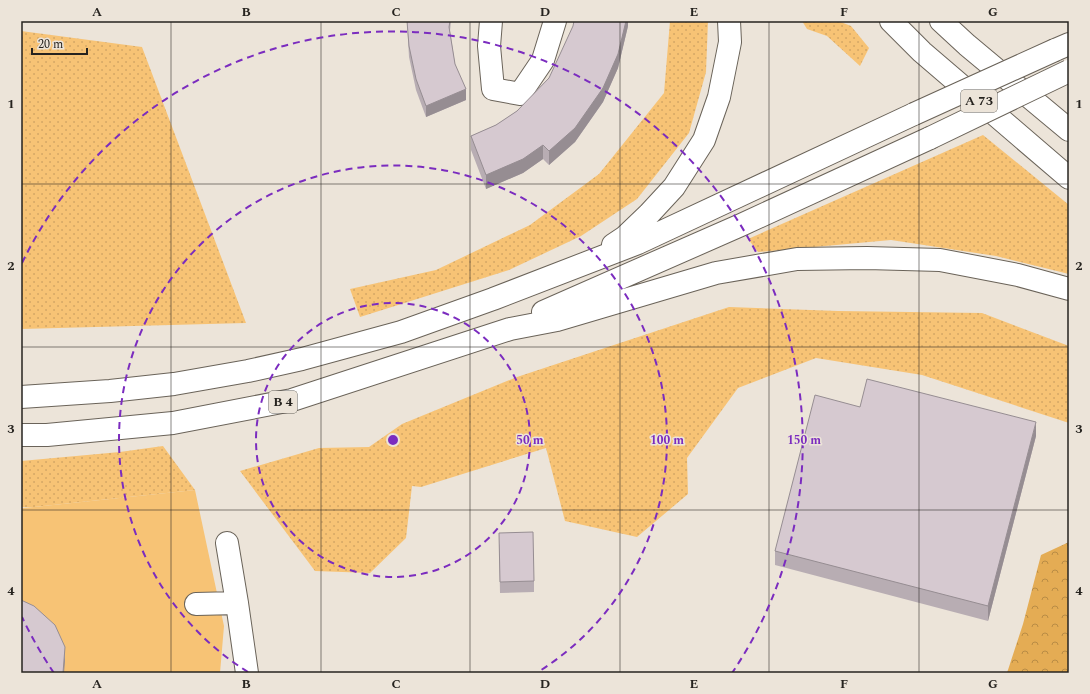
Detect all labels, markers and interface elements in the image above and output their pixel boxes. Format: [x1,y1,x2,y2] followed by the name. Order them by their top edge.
[92,2,102,22] text: A
[241,2,251,22] text: B
[391,2,401,22] text: C
[540,2,550,22] text: D
[690,2,699,22] text: E
[840,2,848,22] text: F
[988,2,998,22] text: G
[32,30,87,56] scale bar
[38,35,63,54] text: 20 m
[961,90,997,112] road number: A 73
[7,94,15,114] text: 1
[1075,94,1083,114] text: 1
[7,256,15,276] text: 2
[1075,256,1083,276] text: 2
[269,391,297,413] road number: B 4
[7,419,15,439] text: 3
[1075,419,1083,439] text: 3
[516,431,544,450] text: 50 m
[650,431,684,450] text: 100 m
[787,431,821,450] text: 150 m
[386,433,400,447] centre of rings
[7,581,15,601] text: 4
[1075,581,1083,601] text: 4
[92,674,102,694] text: A
[241,674,251,694] text: B
[391,674,401,694] text: C
[540,674,550,694] text: D
[690,674,699,694] text: E
[840,674,848,694] text: F
[988,674,998,694] text: G

